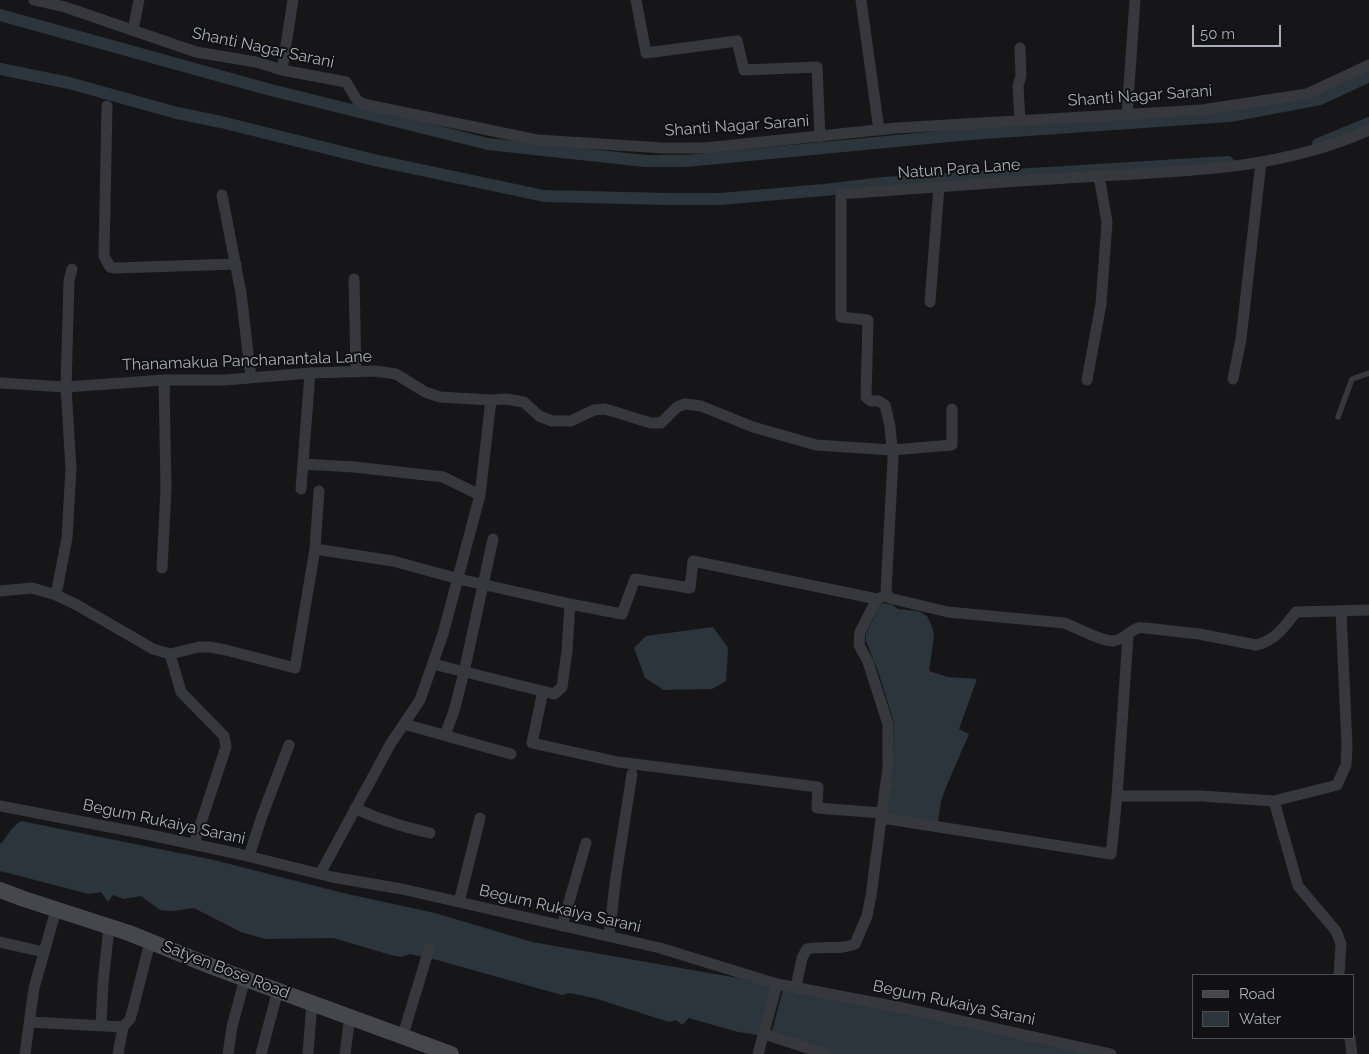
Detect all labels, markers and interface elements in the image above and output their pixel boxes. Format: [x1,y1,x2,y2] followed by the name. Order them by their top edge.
[1194,15,1283,47] scale bar
[190,24,336,72] street label: Shanti Nagar Sarani
[1200,25,1235,43] text: 50 m
[1067,81,1213,111] street label: Shanti Nagar Sarani
[664,111,810,141] street label: Shanti Nagar Sarani
[897,155,1021,183] street label: Natun Para Lane
[122,347,372,375] street label: Thanamakua Panchanantala Lane
[81,795,247,849] street label: Begum Rukaiya Sarani
[477,881,643,937] street label: Begum Rukaiya Sarani
[160,937,292,1003] street label: Satyen Bose Road
[1192,974,1354,1039] legend
[871,976,1037,1030] street label: Begum Rukaiya Sarani
[1239,985,1275,1003] text: Road
[1239,1010,1281,1028] text: Water

